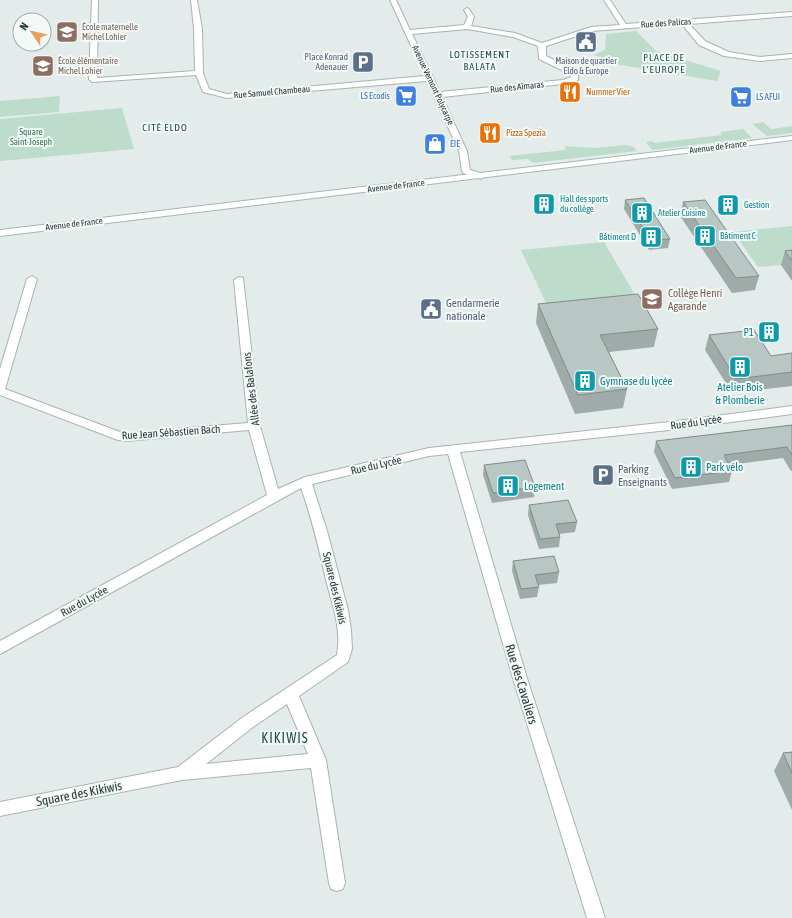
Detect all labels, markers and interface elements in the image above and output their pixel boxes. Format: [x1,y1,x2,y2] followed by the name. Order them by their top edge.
[12,12,52,52] north arrow
[640,16,692,30] street label: Rue des Palicas
[54,19,80,45] school or university icon: École maternelle Michel Lohier
[17,20,31,32] text: N
[82,22,138,42] place label: École maternelle Michel Lohier
[573,29,599,55] public building icon: Maison de quartier Eldo & Europe
[410,44,456,126] street label: Avenue Vernont Polycarpe
[350,49,376,75] parking icon: Place Konrad Adenauer
[449,49,511,72] district label: LOTISSEMENT BALATA
[305,52,348,72] place label: Place Konrad Adenauer
[642,52,686,75] district label: PLACE DE L'EUROPE
[30,53,56,79] school or university icon: École élémentaire Michel Lohier
[58,56,118,76] place label: École élémentaire Michel Lohier
[555,56,617,76] place label: Maison de quartier Eldo & Europe
[490,79,544,95] street label: Rue des Aïmaras
[557,79,583,105] restaurant icon: Nummer Vier
[393,83,419,109] supermarket icon: LS Ecodis
[233,84,311,100] street label: Rue Samuel Chambeau
[728,84,754,110] supermarket icon: LS AFUI
[586,87,630,97] place label: Nummer Vier
[361,91,390,101] place label: LS Ecodis
[756,92,780,102] place label: LS AFUI
[477,120,503,146] restaurant icon: Pizza Spezia
[142,122,188,133] district label: CITÉ ELDO
[10,127,52,147] park label: Square Saint-Joseph
[506,128,546,138] place label: Pizza Spezia
[422,131,448,157] shop icon: EIE
[450,139,460,149] place label: EIE
[689,139,747,155] street label: Avenue de France
[367,178,425,194] street label: Avenue de France
[531,191,557,217] building icon: Hall des sports du collège
[715,192,741,218] building icon: Gestion
[560,194,608,214] place label: Hall des sports du collège
[629,200,655,226] building icon: Atelier Cuisine
[744,200,769,210] place label: Gestion
[658,208,706,218] place label: Atelier Cuisine
[45,216,103,232] street label: Avenue de France
[692,223,718,249] building icon: Bâtiment C
[638,224,664,250] building icon: Bâtiment D
[720,231,756,241] place label: Bâtiment C
[599,232,636,242] place label: Bâtiment D
[639,286,665,312] school or university icon: Collège Henri Agarande
[668,287,722,312] place label: Collège Henri Agarande
[418,296,444,322] public building icon: Gendarmerie nationale
[446,297,499,322] place label: Gendarmerie nationale
[756,319,782,345] building icon: P1
[743,326,754,338] place label: P1
[241,351,261,426] street label: Allée des Balafons
[727,354,753,380] building icon: Atelier Bois & Plomberie
[572,368,598,394] building icon: Gymnase du lycée
[600,375,672,387] place label: Gymnase du lycée
[715,381,765,406] place label: Atelier Bois & Plomberie
[670,412,722,432] street label: Rue du Lycée
[121,423,221,441] street label: Rue Jean Sébastien Bach
[349,453,403,477] street label: Rue du Lycée
[678,454,704,480] building icon: Park vélo
[706,461,743,473] place label: Park vélo
[590,462,616,488] parking icon: Parking Enseignants
[618,463,667,488] place label: Parking Enseignants
[495,473,521,499] building icon: Logement
[524,480,564,492] place label: Logement
[321,551,349,625] street label: Square des Kikiwis
[58,583,110,619] street label: Rue du Lycée
[502,642,541,726] street label: Rue des Cavaliers
[261,730,309,746] district label: KIKIWIS
[35,778,124,809] street label: Square des Kikiwis

